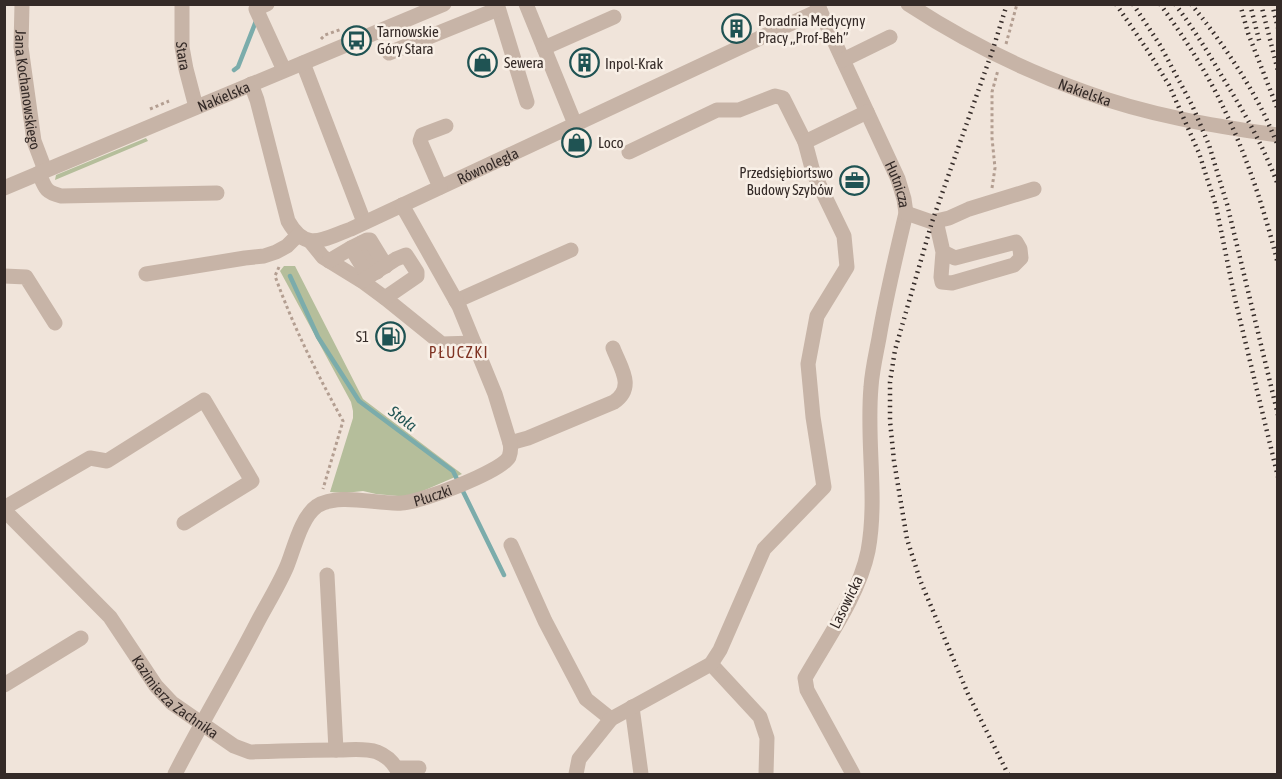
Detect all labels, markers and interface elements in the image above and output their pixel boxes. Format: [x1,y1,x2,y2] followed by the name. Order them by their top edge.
[758,12,865,46] place label: Poradnia Medycyny Pracy „Prof-Beh”
[721,13,753,45] building icon: Poradnia Medycyny Pracy „Prof-Beh”
[377,23,439,57] place label: Tarnowskie Góry Stara
[340,24,372,56] bus stop icon: Tarnowskie Góry Stara
[12,30,45,152] street label: Jana Kochanowskiego
[174,42,195,72] street label: Stara
[467,46,499,78] shop icon: Sewera
[568,47,600,79] building icon: Inpol-Krak
[504,54,544,71] place label: Sewera
[605,55,663,72] place label: Inpol-Krak
[1056,74,1114,109] street label: Nakielska
[195,78,252,114] street label: Nakielska
[561,126,593,158] shop icon: Loco
[598,134,623,151] place label: Loco
[454,144,521,187] street label: Równoległa
[882,158,914,209] street label: Hutnicza
[739,164,833,198] place label: Przedsiębiortswo Budowy Szybów
[838,165,870,197] office icon: Przedsiębiortswo Budowy Szybów
[374,320,406,352] fuel station icon: S1
[356,328,369,345] place label: S1
[429,343,489,361] district label: PŁUCZKI
[385,401,421,435] water label: Stoła
[411,481,454,509] street label: Płuczki
[826,573,866,631] street label: Lasowicka
[129,652,222,741] street label: Kazimierza Zachnika

